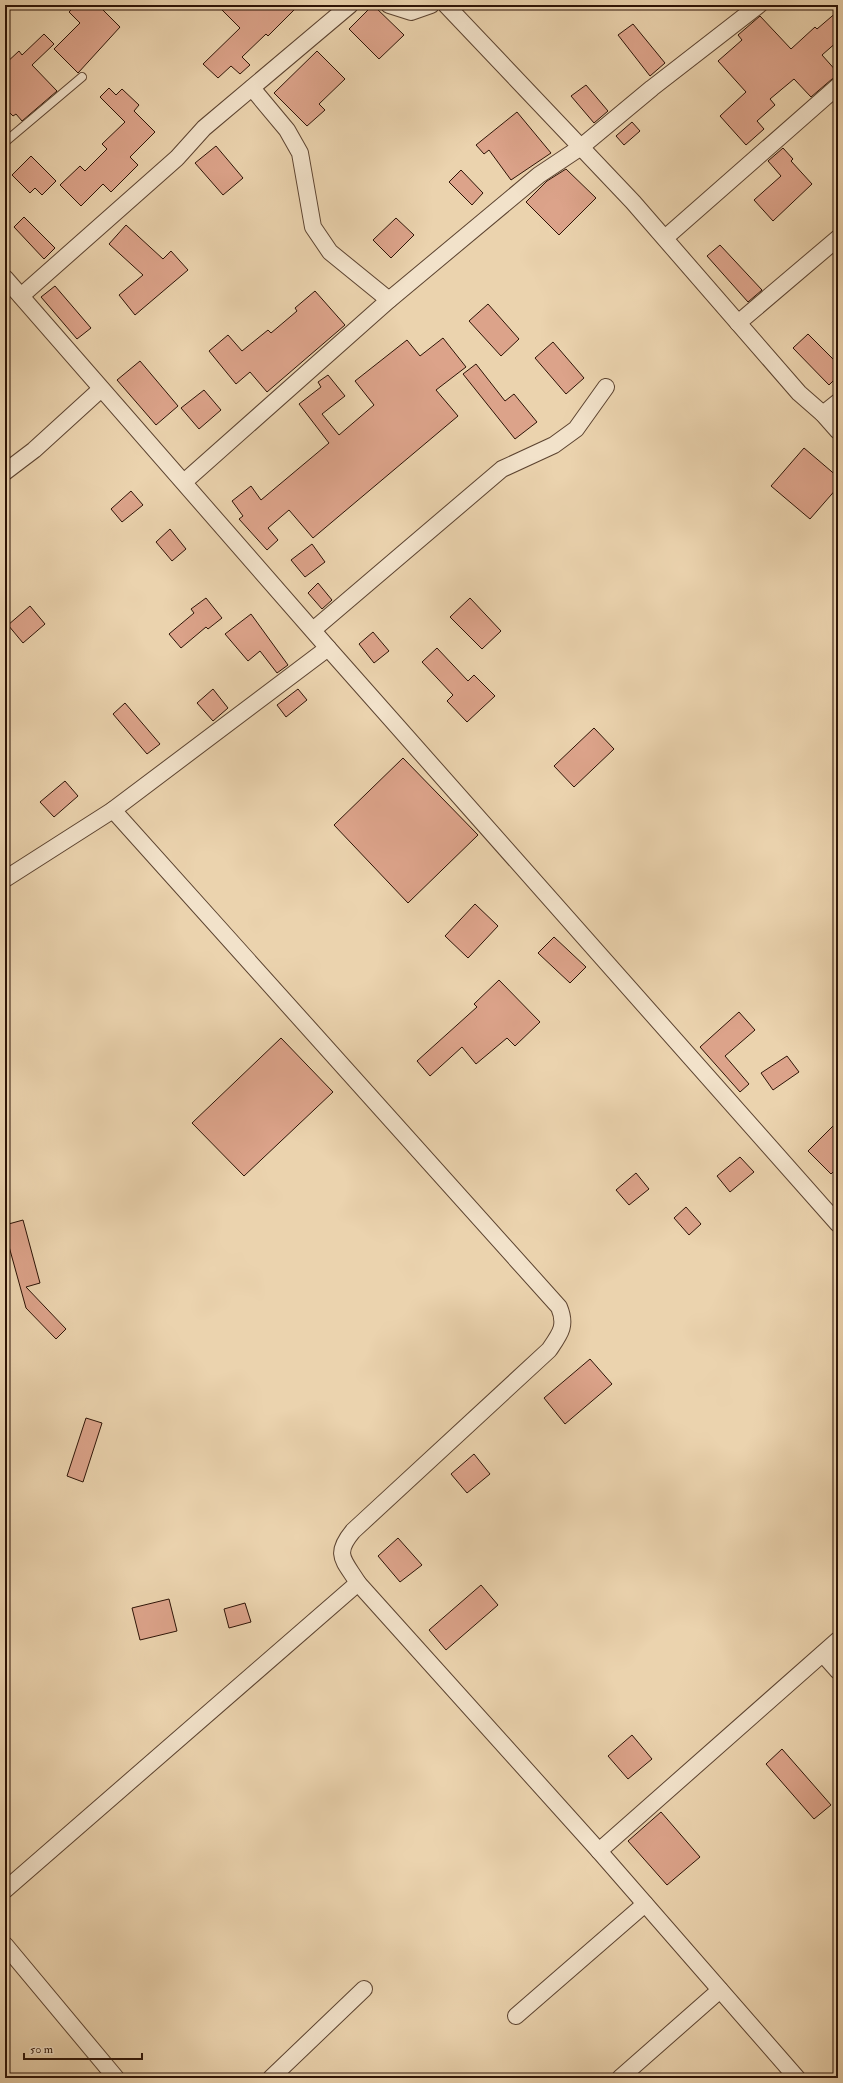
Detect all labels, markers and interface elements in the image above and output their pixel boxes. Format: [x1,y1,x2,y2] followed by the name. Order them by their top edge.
[24,2035,142,2061] scale bar
[30,2042,54,2057] text: 50 m

